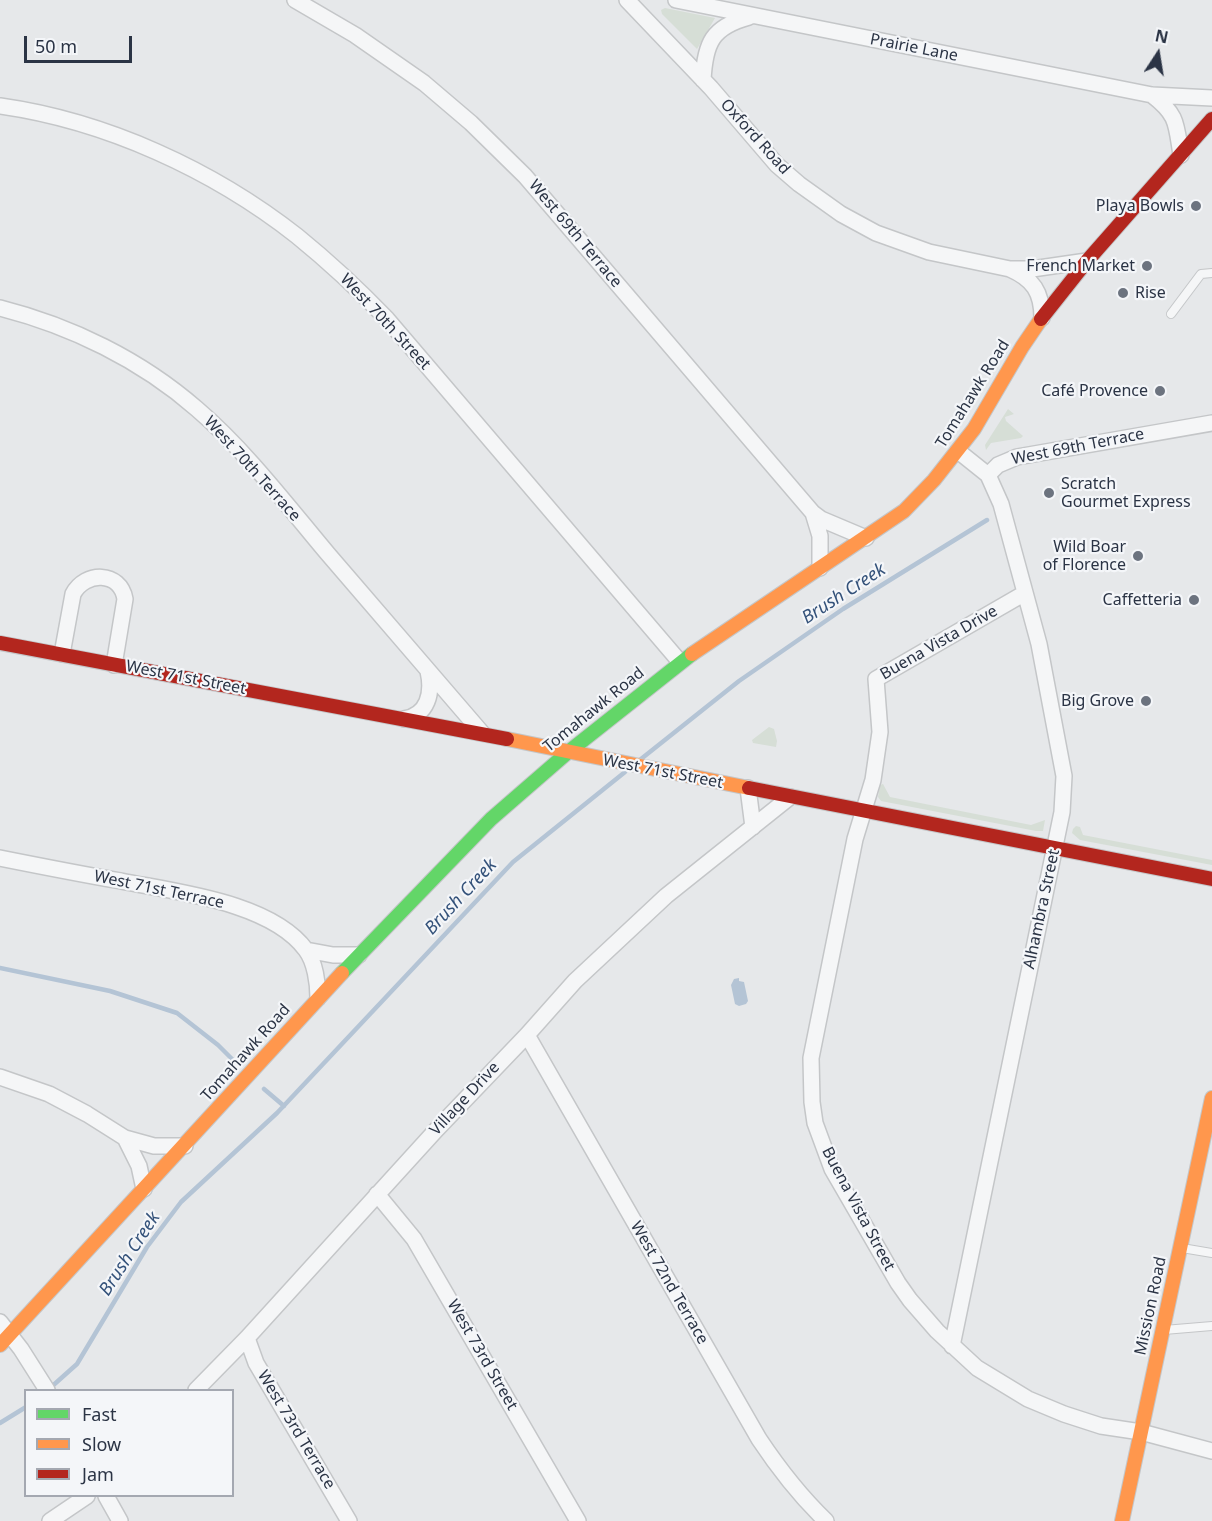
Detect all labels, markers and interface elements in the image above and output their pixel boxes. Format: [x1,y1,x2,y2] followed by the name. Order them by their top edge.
[27,24,135,62] scale bar
[1128,24,1188,84] north arrow
[1153,24,1170,49] text: N
[868,30,960,66] street label: Prairie Lane
[35,34,77,58] text: 50 m
[716,95,794,179] street label: Oxford Road
[524,176,626,292] street label: West 69th Terrace
[1096,196,1184,216] place label: Playa Bowls
[1189,199,1203,213] marker: Playa Bowls
[1026,256,1135,276] place label: French Market
[1140,259,1154,273] marker: French Market
[336,270,434,374] street label: West 70th Street
[1135,283,1166,303] place label: Rise
[1116,286,1130,300] marker: Rise
[932,336,1014,452] street label: Tomahawk Road
[1041,381,1148,401] place label: Café Provence
[1153,384,1167,398] marker: Café Provence
[200,413,304,525] street label: West 70th Terrace
[1010,425,1146,469] street label: West 69th Terrace
[1061,474,1191,512] place label: Scratch Gourmet Express
[1042,486,1056,500] marker: Scratch Gourmet Express
[1043,537,1126,575] place label: Wild Boar of Florence
[1131,549,1145,563] marker: Wild Boar of Florence
[798,559,890,629] water label: Brush Creek
[1103,590,1182,610] place label: Caffetteria
[1187,593,1201,607] marker: Caffetteria
[877,602,1001,684] street label: Buena Vista Drive
[124,657,248,699] street label: West 71st Street
[540,664,648,756] street label: Tomahawk Road
[1061,691,1134,711] place label: Big Grove
[1139,694,1153,708] marker: Big Grove
[601,751,725,793] street label: West 71st Street
[1020,847,1064,971] street label: Alhambra Street
[421,855,501,939] water label: Brush Creek
[92,867,226,913] street label: West 71st Terrace
[197,1001,295,1105] street label: Tomahawk Road
[426,1058,504,1140] street label: Village Drive
[817,1144,899,1274] street label: Buena Vista Street
[95,1208,165,1300] water label: Brush Creek
[626,1218,712,1348] street label: West 72nd Terrace
[1131,1255,1171,1357] street label: Mission Road
[443,1296,521,1414] street label: West 73rd Street
[253,1367,339,1493] street label: West 73rd Terrace
[24,1389,234,1497] legend
[82,1402,117,1426] text: Fast
[82,1432,121,1456] text: Slow
[82,1462,114,1486] text: Jam

